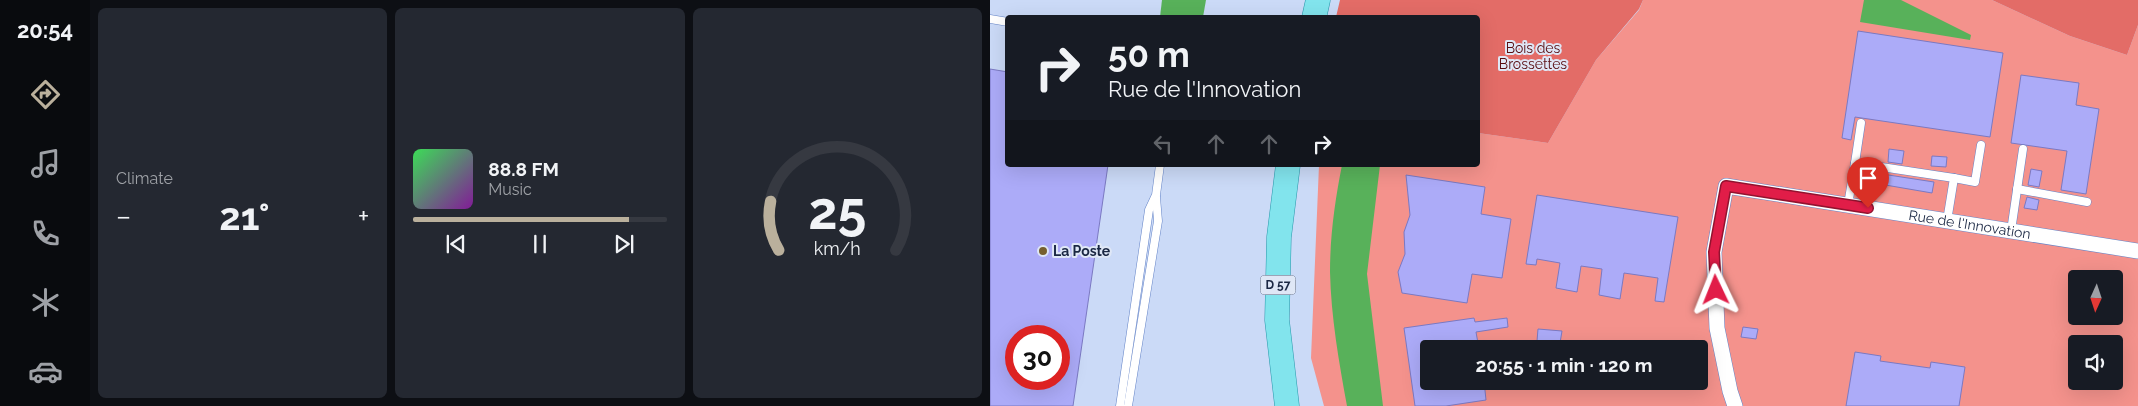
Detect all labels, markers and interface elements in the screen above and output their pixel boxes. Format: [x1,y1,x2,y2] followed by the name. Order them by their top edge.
[17,17,73,43] text: 20:54
[1108,34,1190,75] text: 50 m
[1025,35,1090,100] icon: right
[1499,40,1567,72] park label: Bois des Brossettes
[1108,76,1301,102] text: Rue de l'Innovation
[28,77,63,112] icon: directions
[1149,130,1177,158] icon: left
[1202,130,1230,158] icon: ahead
[1255,130,1283,158] icon: ahead
[1308,130,1336,158] icon: right
[28,146,63,181] icon: music
[1847,157,1889,208] pin
[488,158,559,180] text: 88.8 FM
[1854,164,1882,192] icon: arrive
[116,169,173,188] text: Climate
[488,180,532,199] text: Music
[808,180,866,241] text: 25
[219,194,269,239] text: 21°
[116,200,131,233] text: −
[358,200,369,233] text: +
[1908,207,2032,242] street label: Rue de l'Innovation
[28,216,63,251] icon: phone
[442,230,470,258] icon: previous
[526,230,554,258] icon: pause
[610,230,638,258] icon: next
[814,238,861,259] text: km/h
[1053,243,1111,259] place label: La Poste
[1037,245,1049,257] marker: La Poste
[1689,263,1741,315] position arrow
[2068,270,2122,325] north arrow
[2068,270,2123,390] map controls
[1260,276,1296,294] road number: D 57
[28,285,63,320] icon: climate
[1005,325,1070,390] speed limit sign: 30
[2068,335,2123,390] button: sound
[28,354,63,389] icon: car
[1476,354,1652,376] text: 20:55 · 1 min · 120 m

